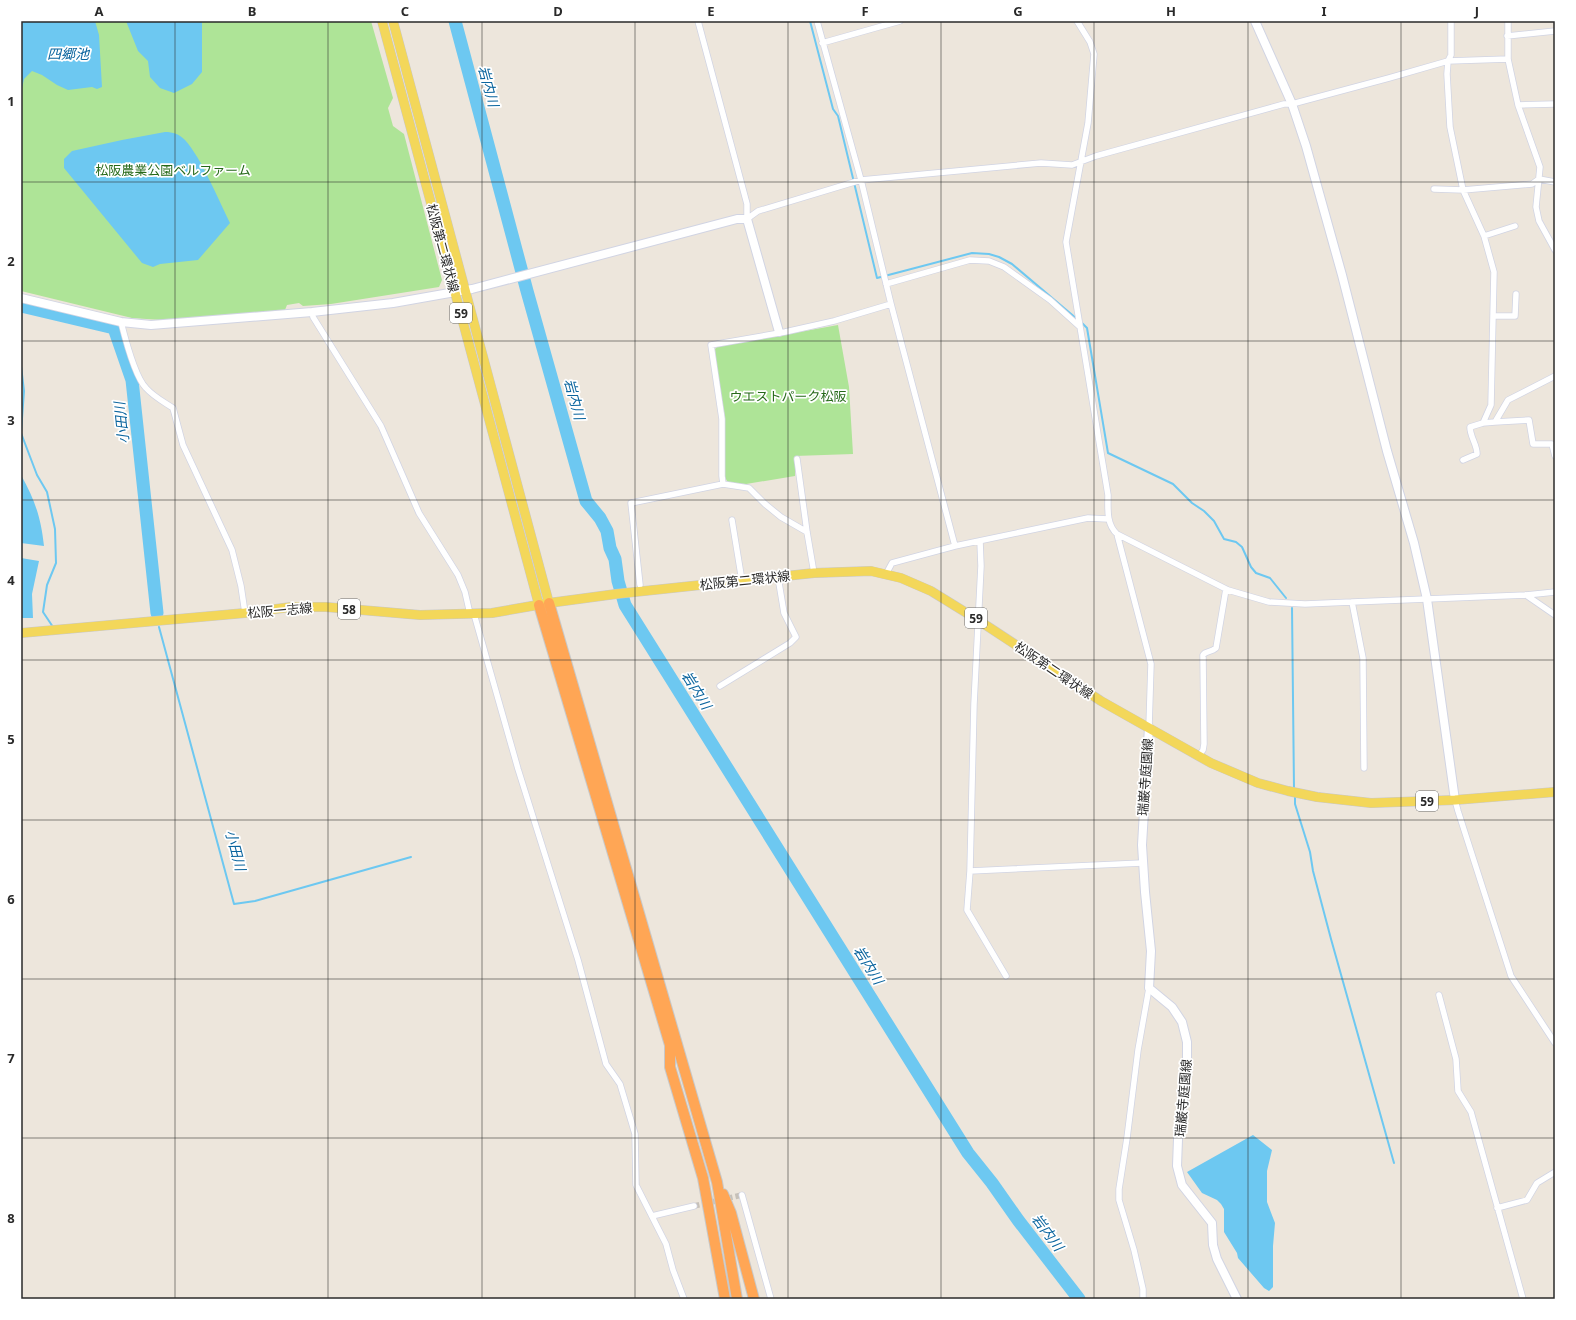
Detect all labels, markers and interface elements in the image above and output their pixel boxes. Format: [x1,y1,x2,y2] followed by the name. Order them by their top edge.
[95,2,104,20] text: A
[248,2,256,20] text: B
[401,2,409,20] text: C
[553,2,563,20] text: D
[707,2,715,20] text: E
[861,2,869,20] text: F
[1013,2,1023,20] text: G
[1166,2,1176,20] text: H
[1321,2,1327,20] text: I
[1474,2,1479,20] text: J
[47,44,91,63] water label: 四郷池
[474,63,504,111] water label: 岩内川
[7,92,15,110] text: 1
[95,161,251,179] park label: 松阪農業公園ベルファーム
[423,202,463,294] street label: 松阪第二環状線
[7,252,15,270] text: 2
[450,303,472,323] road number: 59
[560,376,590,424] water label: 岩内川
[729,387,847,405] park label: ウエストパーク松阪
[109,399,133,445] water label: 小田川
[7,411,15,429] text: 3
[699,566,791,594] street label: 松阪第二環状線
[7,571,15,589] text: 4
[247,598,313,622] street label: 松阪一志線
[338,599,360,619] road number: 58
[965,608,987,628] road number: 59
[1011,637,1097,703] street label: 松阪第二環状線
[678,667,717,715] water label: 岩内川
[7,730,15,748] text: 5
[1133,737,1157,817] street label: 瑞巌寺庭園線
[1416,791,1438,811] road number: 59
[221,827,251,875] water label: 小田川
[7,890,15,908] text: 6
[850,942,889,990] water label: 岩内川
[7,1049,15,1067] text: 7
[1171,1058,1195,1138] street label: 瑞巌寺庭園線
[7,1209,15,1227] text: 8
[1028,1210,1069,1256] water label: 岩内川

